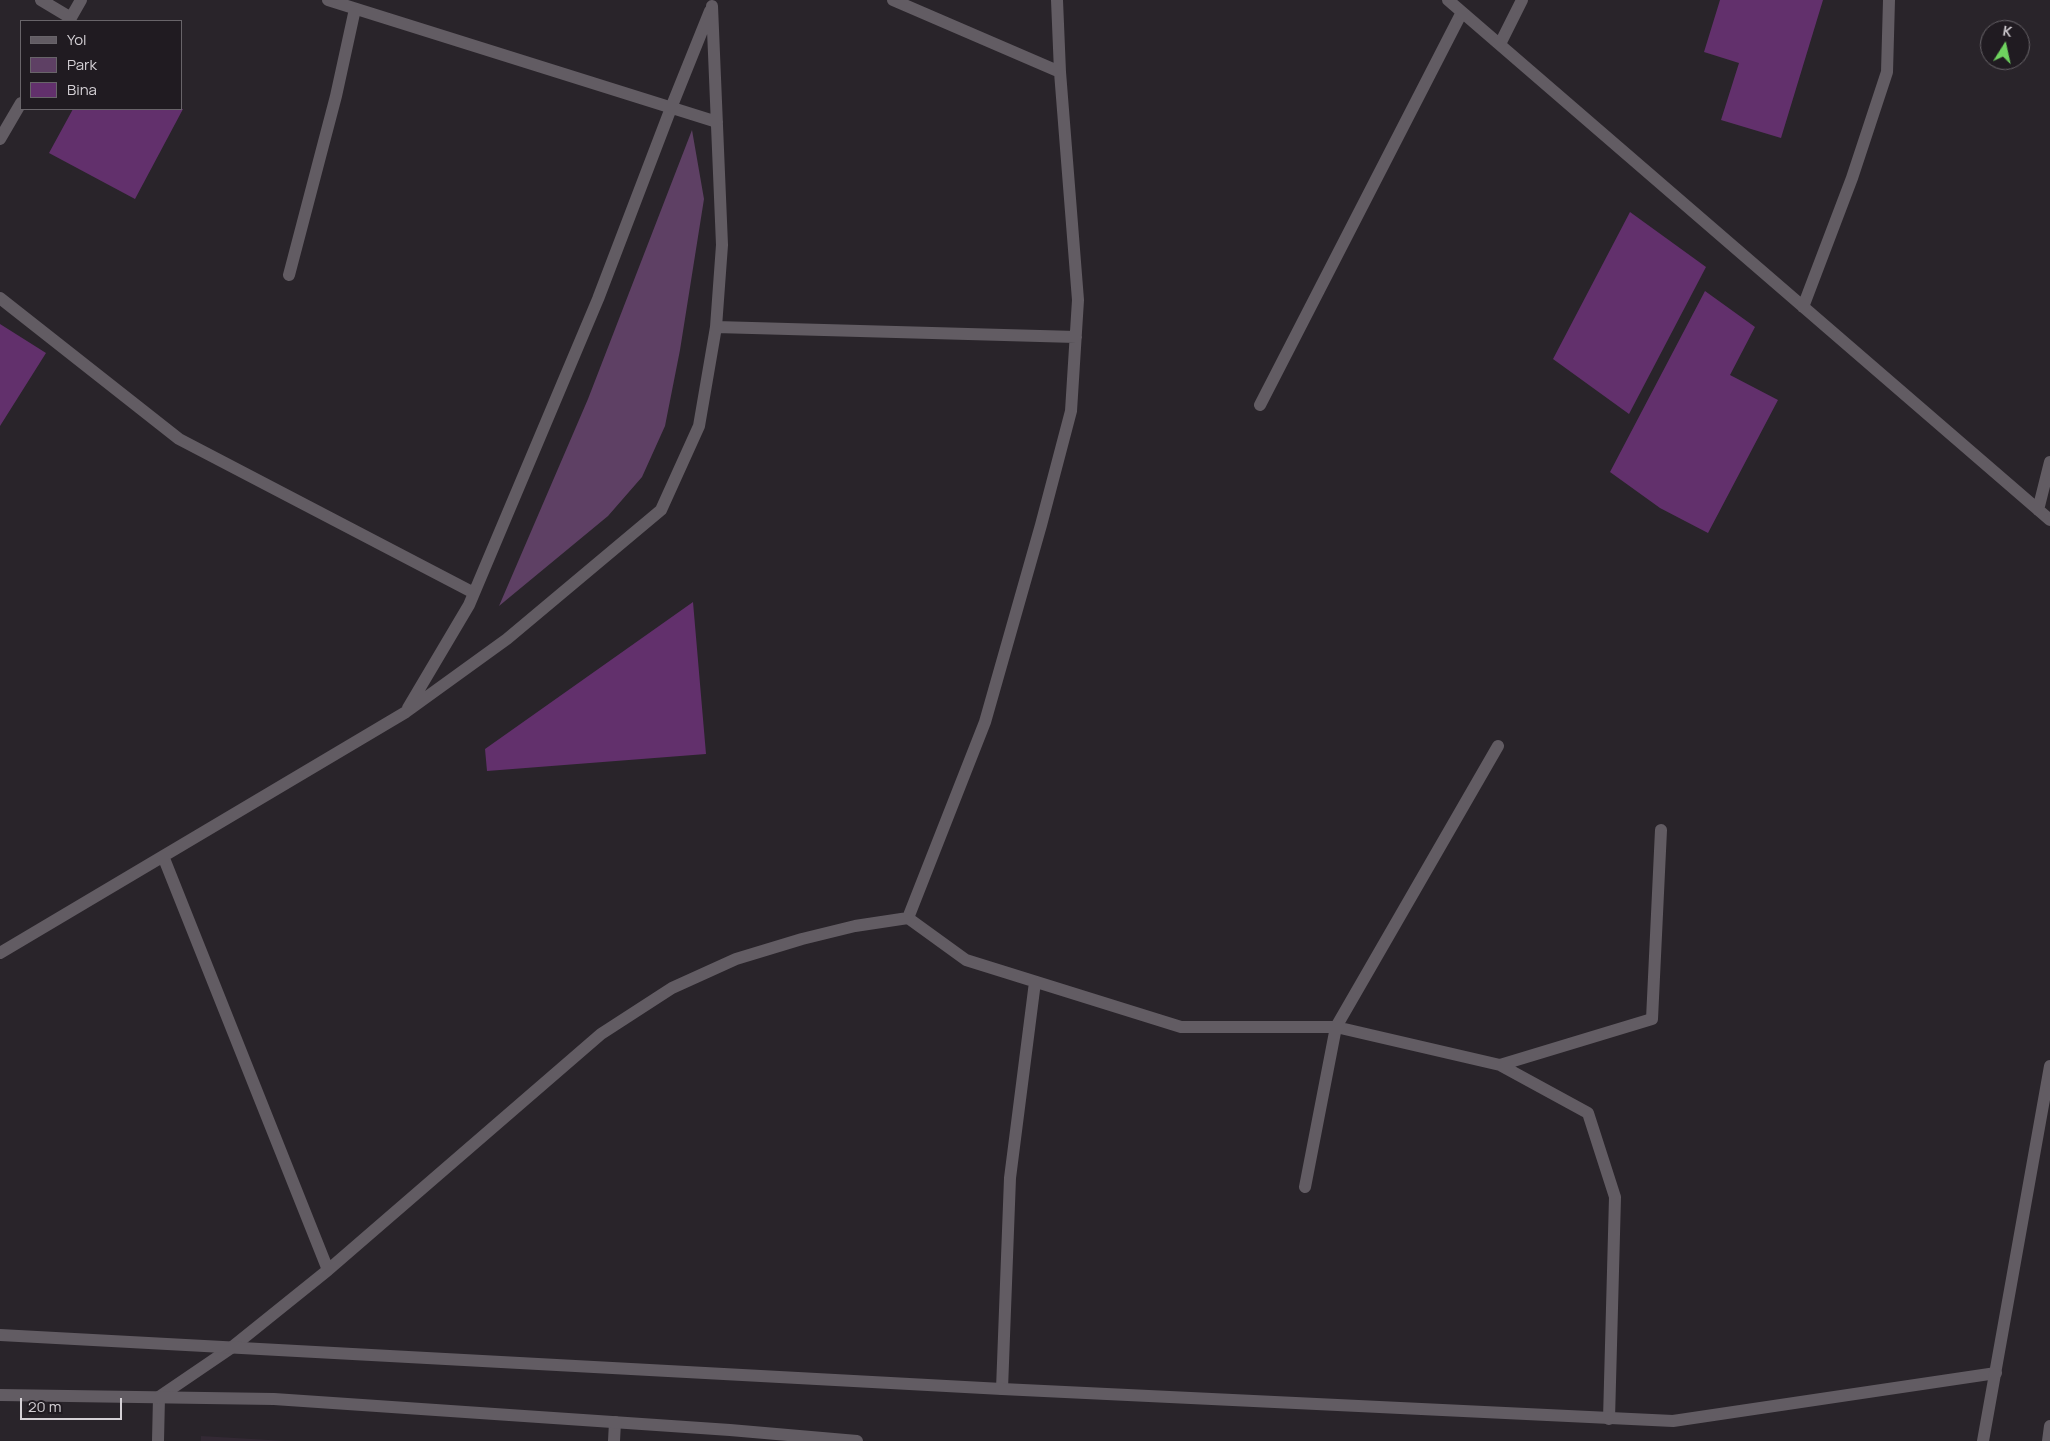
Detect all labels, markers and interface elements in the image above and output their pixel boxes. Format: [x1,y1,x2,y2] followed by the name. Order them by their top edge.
[20,20,182,110] legend
[1980,20,2030,70] north arrow
[2001,21,2014,41] text: K
[67,29,87,50] text: Yol
[67,54,97,75] text: Park
[67,79,97,100] text: Bina
[22,1388,125,1420] scale bar
[28,1396,61,1417] text: 20 m

